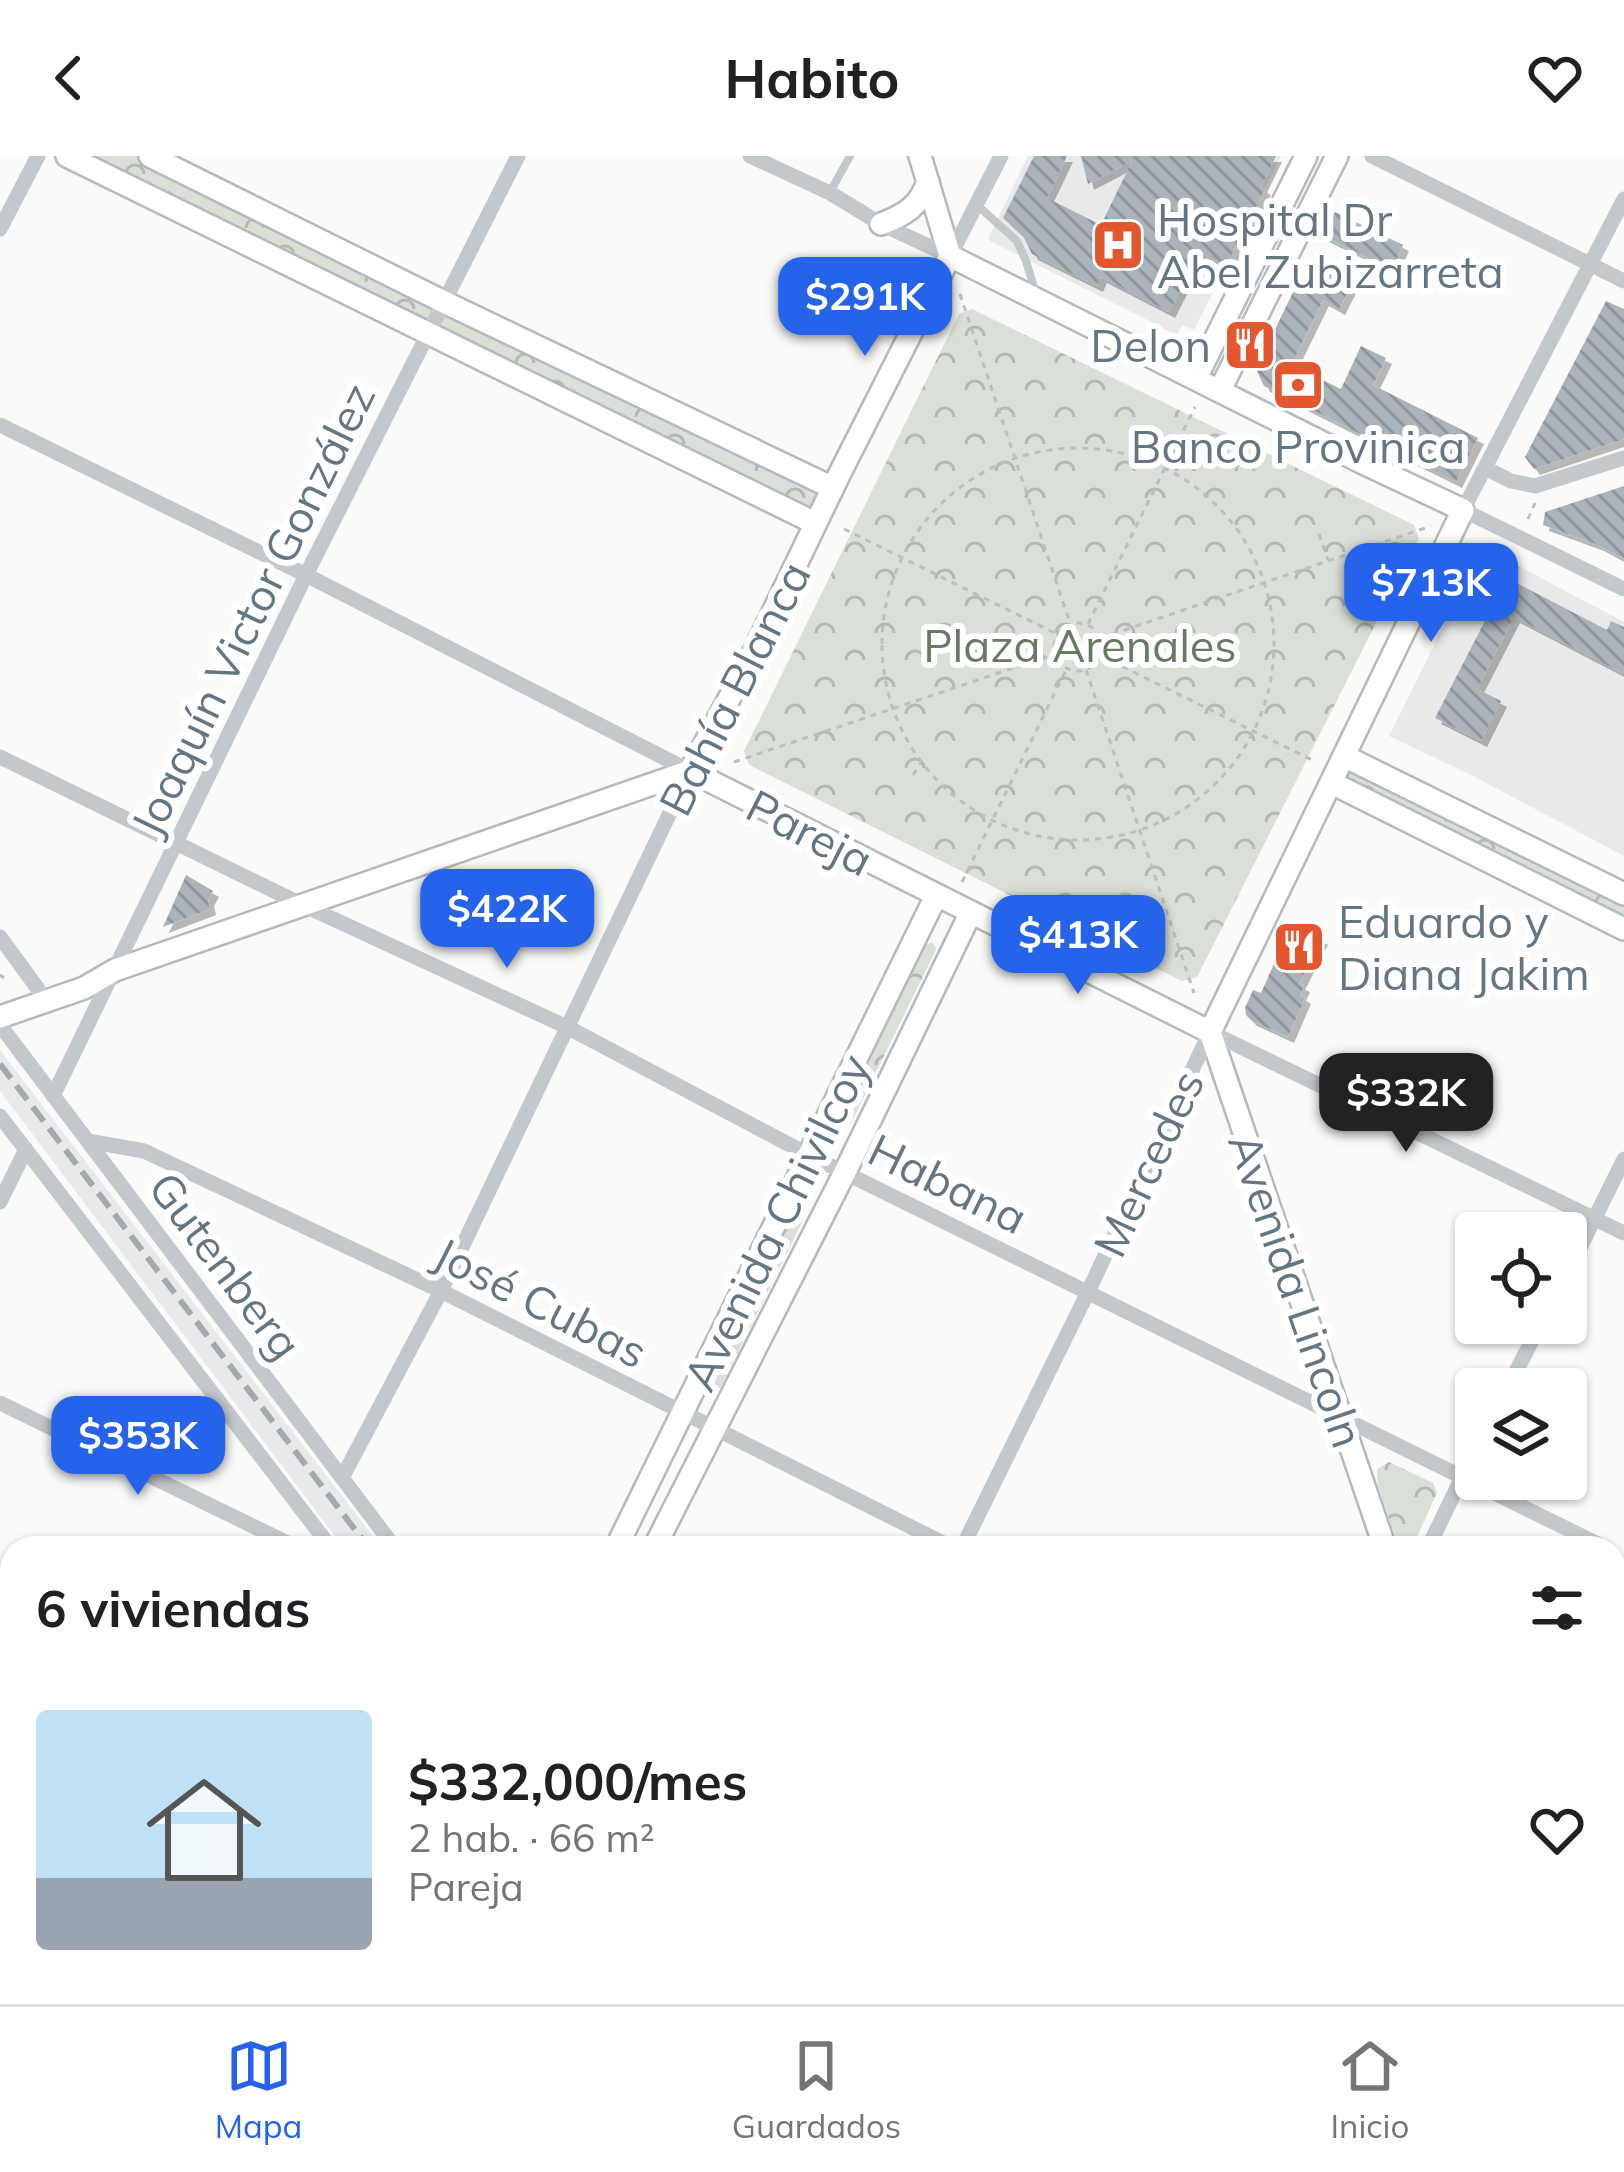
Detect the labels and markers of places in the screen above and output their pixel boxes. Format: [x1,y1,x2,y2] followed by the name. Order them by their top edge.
[1157,191,1504,299] place label: Hospital Dr Abel Zubizarreta
[1090,217,1146,273] hospital icon: Hospital Dr Abel Zubizarreta
[781,257,949,359] pin: $291K
[1090,317,1211,373] place label: Delon
[1222,317,1278,373] restaurant icon: Delon
[1270,357,1326,413] bank icon: Banco Provinica
[1131,418,1465,474] place label: Banco Provinica
[1347,543,1515,645] pin: $713K
[423,869,591,971] pin: $422K
[1338,893,1590,1001] place label: Eduardo y Diana Jakim
[994,895,1162,997] pin: $413K
[1271,919,1327,975] restaurant icon: Eduardo y Diana Jakim
[1322,1053,1490,1155] pin: $332K
[54,1396,222,1498] pin: $353K

